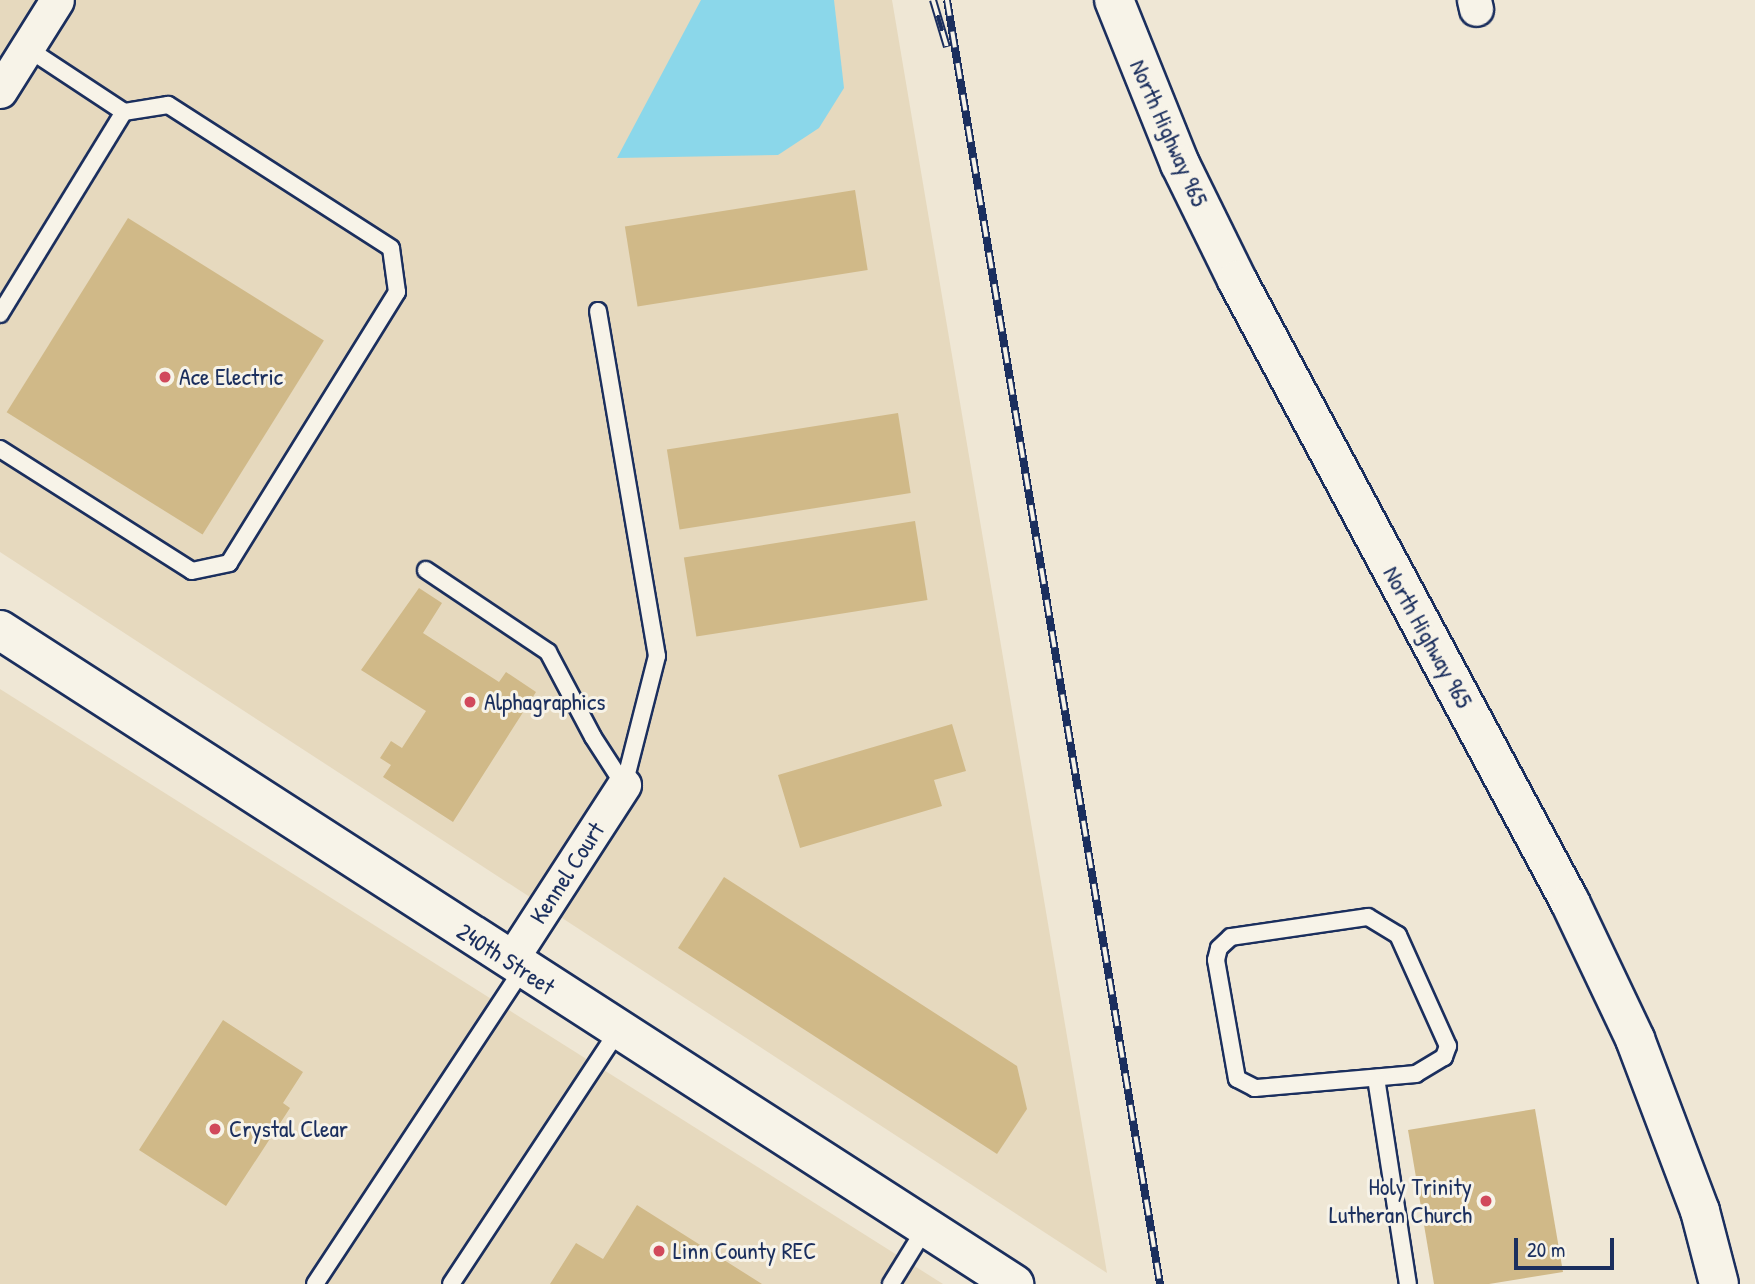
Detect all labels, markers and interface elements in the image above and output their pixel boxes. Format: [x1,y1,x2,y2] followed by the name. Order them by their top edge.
[1124,55,1214,211] street label: North Highway 965
[179,363,283,391] place label: Ace Electric
[157,369,173,385] marker: Ace Electric
[1377,561,1479,713] street label: North Highway 965
[484,688,605,716] place label: Alphagraphics
[462,694,478,710] marker: Alphagraphics
[524,817,610,929] street label: Kennel Court
[452,917,560,1001] street label: 240th Street
[229,1115,348,1143] place label: Crystal Clear
[207,1121,223,1137] marker: Crystal Clear
[1329,1173,1472,1229] place label: Holy Trinity Lutheran Church
[1478,1193,1494,1209] marker: Holy Trinity Lutheran Church
[1517,1224,1617,1268] scale bar
[1527,1235,1565,1264] text: 20 m
[673,1237,816,1265] place label: Linn County REC
[651,1243,667,1259] marker: Linn County REC

